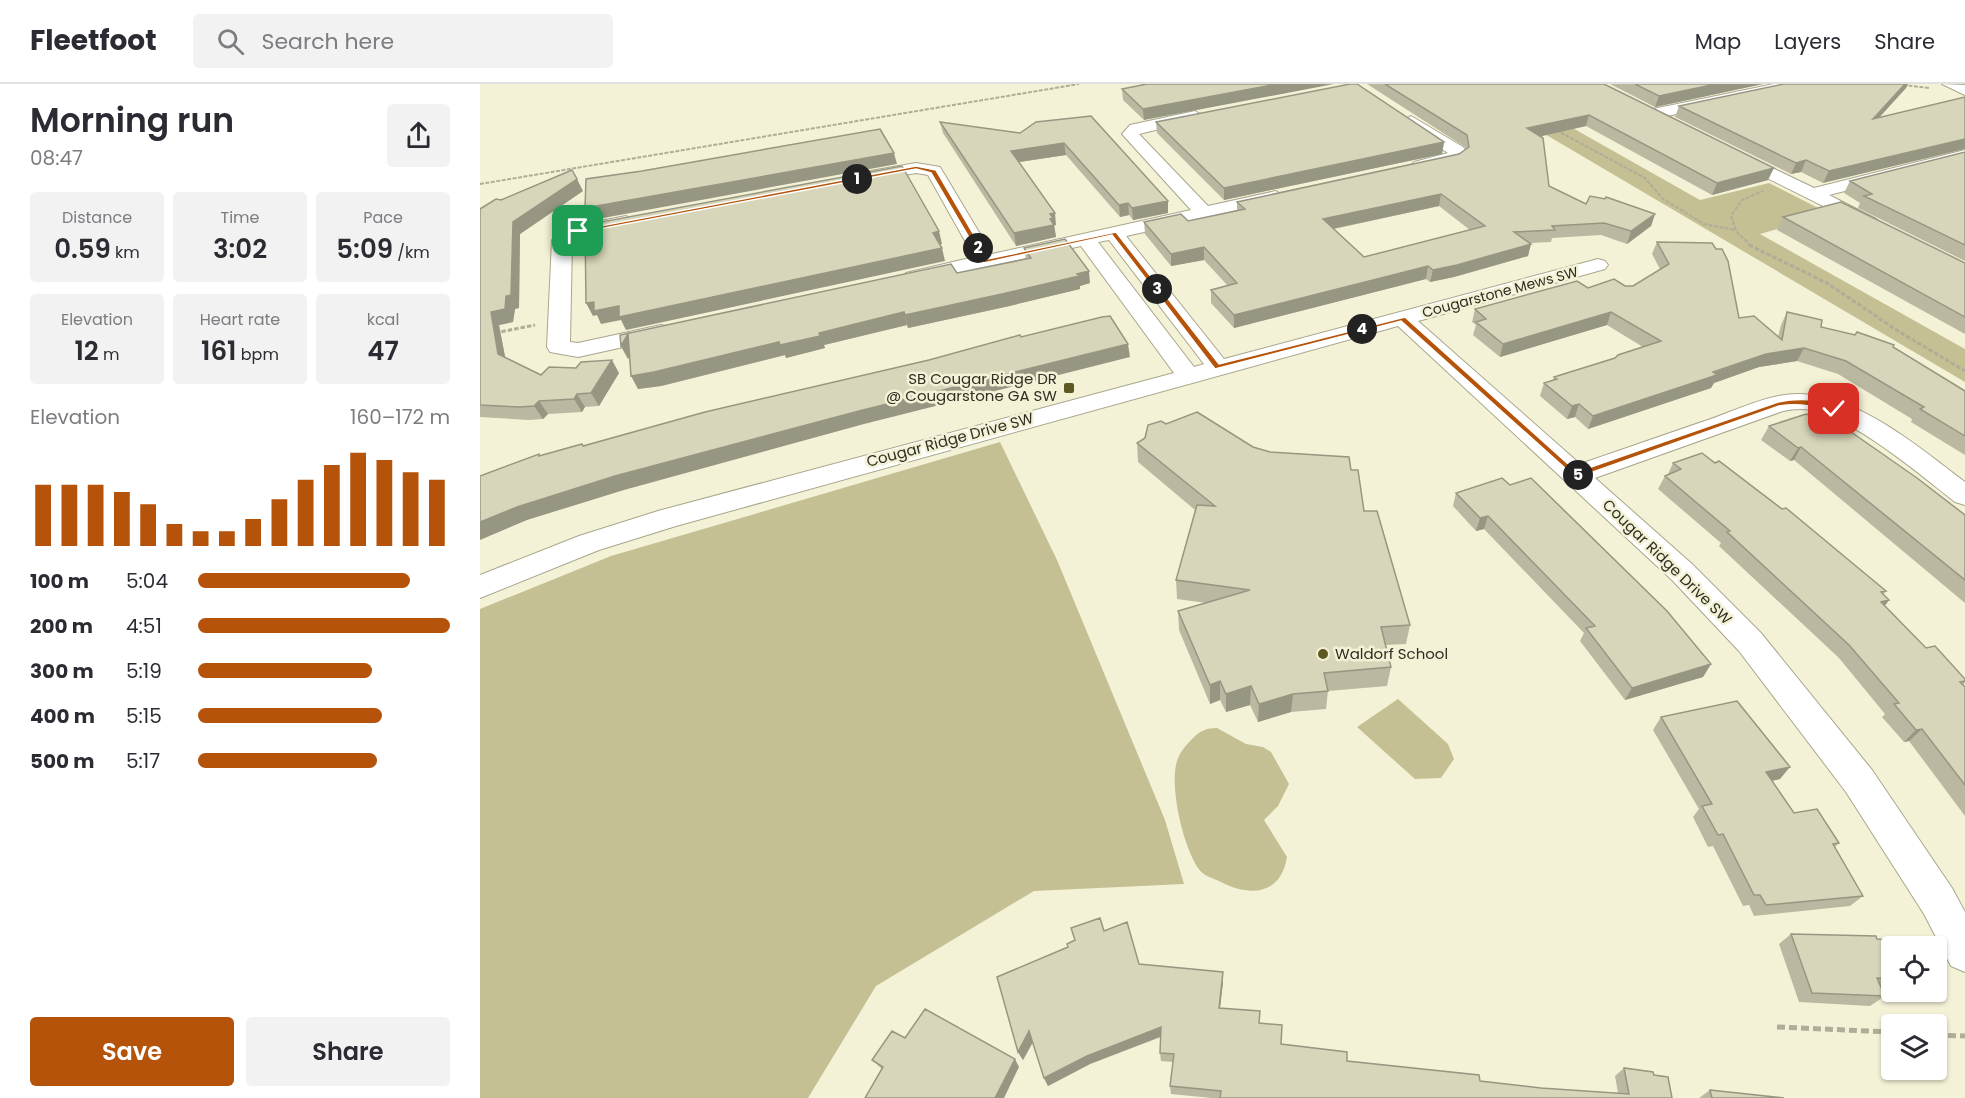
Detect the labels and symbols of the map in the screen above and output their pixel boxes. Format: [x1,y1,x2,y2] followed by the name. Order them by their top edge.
[842,164,872,194] pin: 1
[552,205,603,256] pin
[963,233,993,263] pin: 2
[1420,261,1581,322] street label: Cougarstone Mews SW
[1142,274,1172,304] pin: 3
[1347,314,1377,344] pin: 4
[886,368,1057,406] place label: SB Cougar Ridge DR @ Cougarstone GA SW
[1062,381,1076,395] marker: SB Cougar Ridge DR @ Cougarstone GA SW
[1808,383,1859,434] pin
[864,407,1036,472] street label: Cougar Ridge Drive SW
[1563,460,1593,490] pin: 5
[1598,494,1737,629] street label: Cougar Ridge Drive SW
[1335,643,1448,664] place label: Waldorf School
[1316,647,1330,661] marker: Waldorf School

